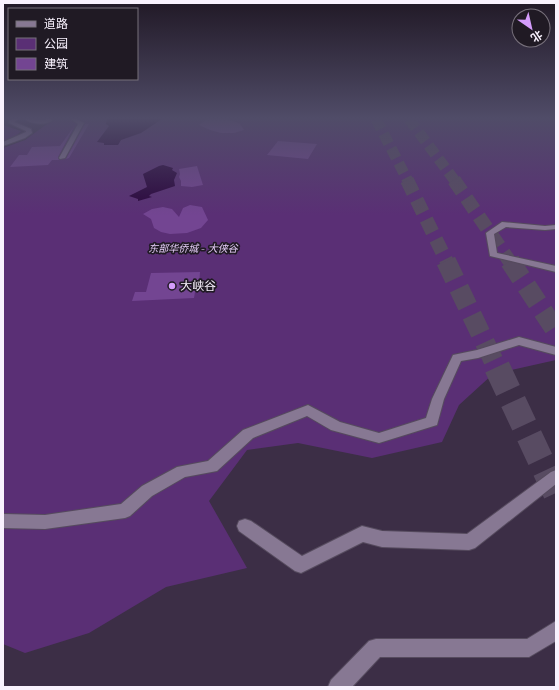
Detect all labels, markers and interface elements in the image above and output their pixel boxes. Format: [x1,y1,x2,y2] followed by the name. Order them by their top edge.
[8,8,138,80] legend
[511,8,551,48] north arrow
[44,17,68,31] text: 道路
[528,27,545,44] text: 北
[44,37,68,51] text: 公园
[44,57,68,71] text: 建筑
[148,243,239,254] park label: 东部华侨城 - 大侠谷
[180,279,216,293] place label: 大峡谷
[167,281,177,291] marker: 大峡谷

